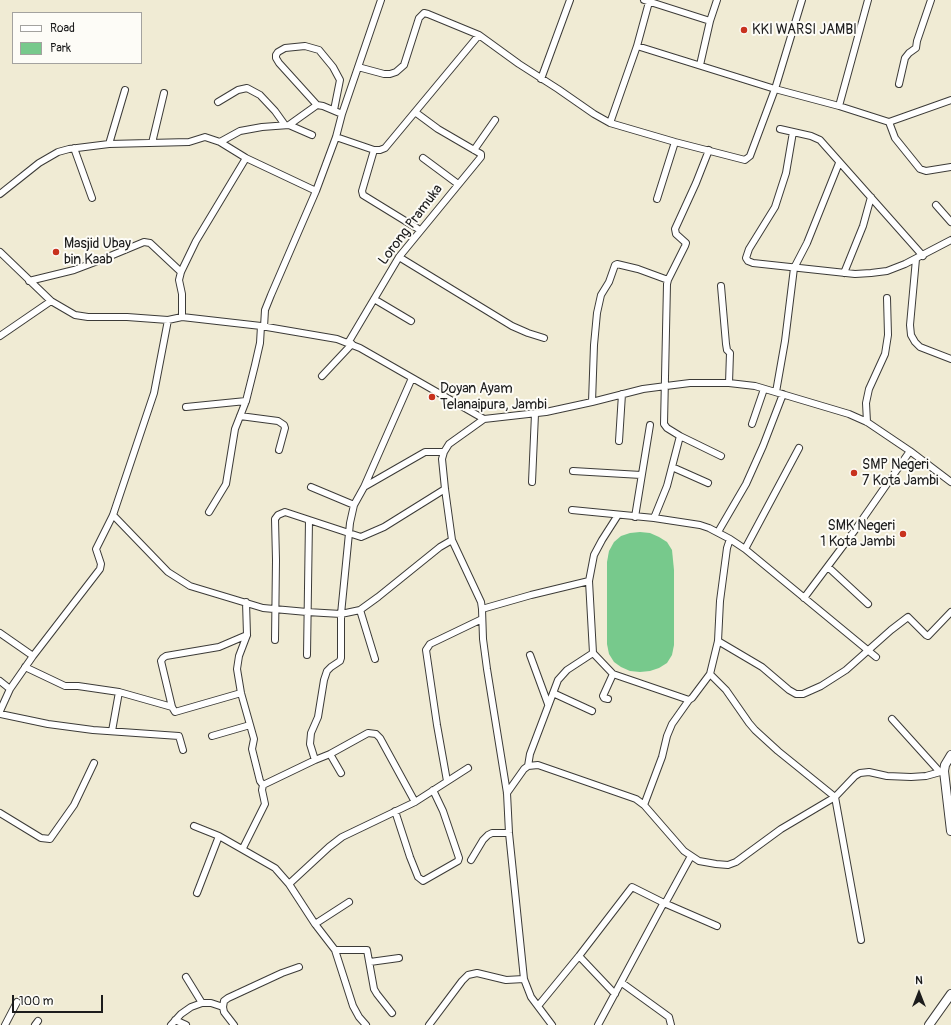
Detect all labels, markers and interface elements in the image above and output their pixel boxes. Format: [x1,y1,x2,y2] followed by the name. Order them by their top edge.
[12,12,142,64] legend
[50,21,75,36] text: Road
[752,22,857,38] place label: KKI WARSI JAMBI
[739,25,749,35] marker: KKI WARSI JAMBI
[50,41,71,56] text: Park
[375,181,447,269] street label: Lorong Pramuka
[64,236,131,268] place label: Masjid Ubay bin Kaab
[51,247,61,257] marker: Masjid Ubay bin Kaab
[440,381,547,414] place label: Doyan Ayam Telanaipura, Jambi
[427,392,437,402] marker: Doyan Ayam Telanaipura, Jambi
[862,457,939,490] place label: SMP Negeri 7 Kota Jambi
[849,468,859,478] marker: SMP Negeri 7 Kota Jambi
[820,518,895,550] place label: SMK Negeri 1 Kota Jambi
[898,529,908,539] marker: SMK Negeri 1 Kota Jambi
[899,973,939,1013] north arrow
[915,974,923,987] text: N
[14,987,105,1013] scale bar
[19,994,53,1009] text: 100 m

